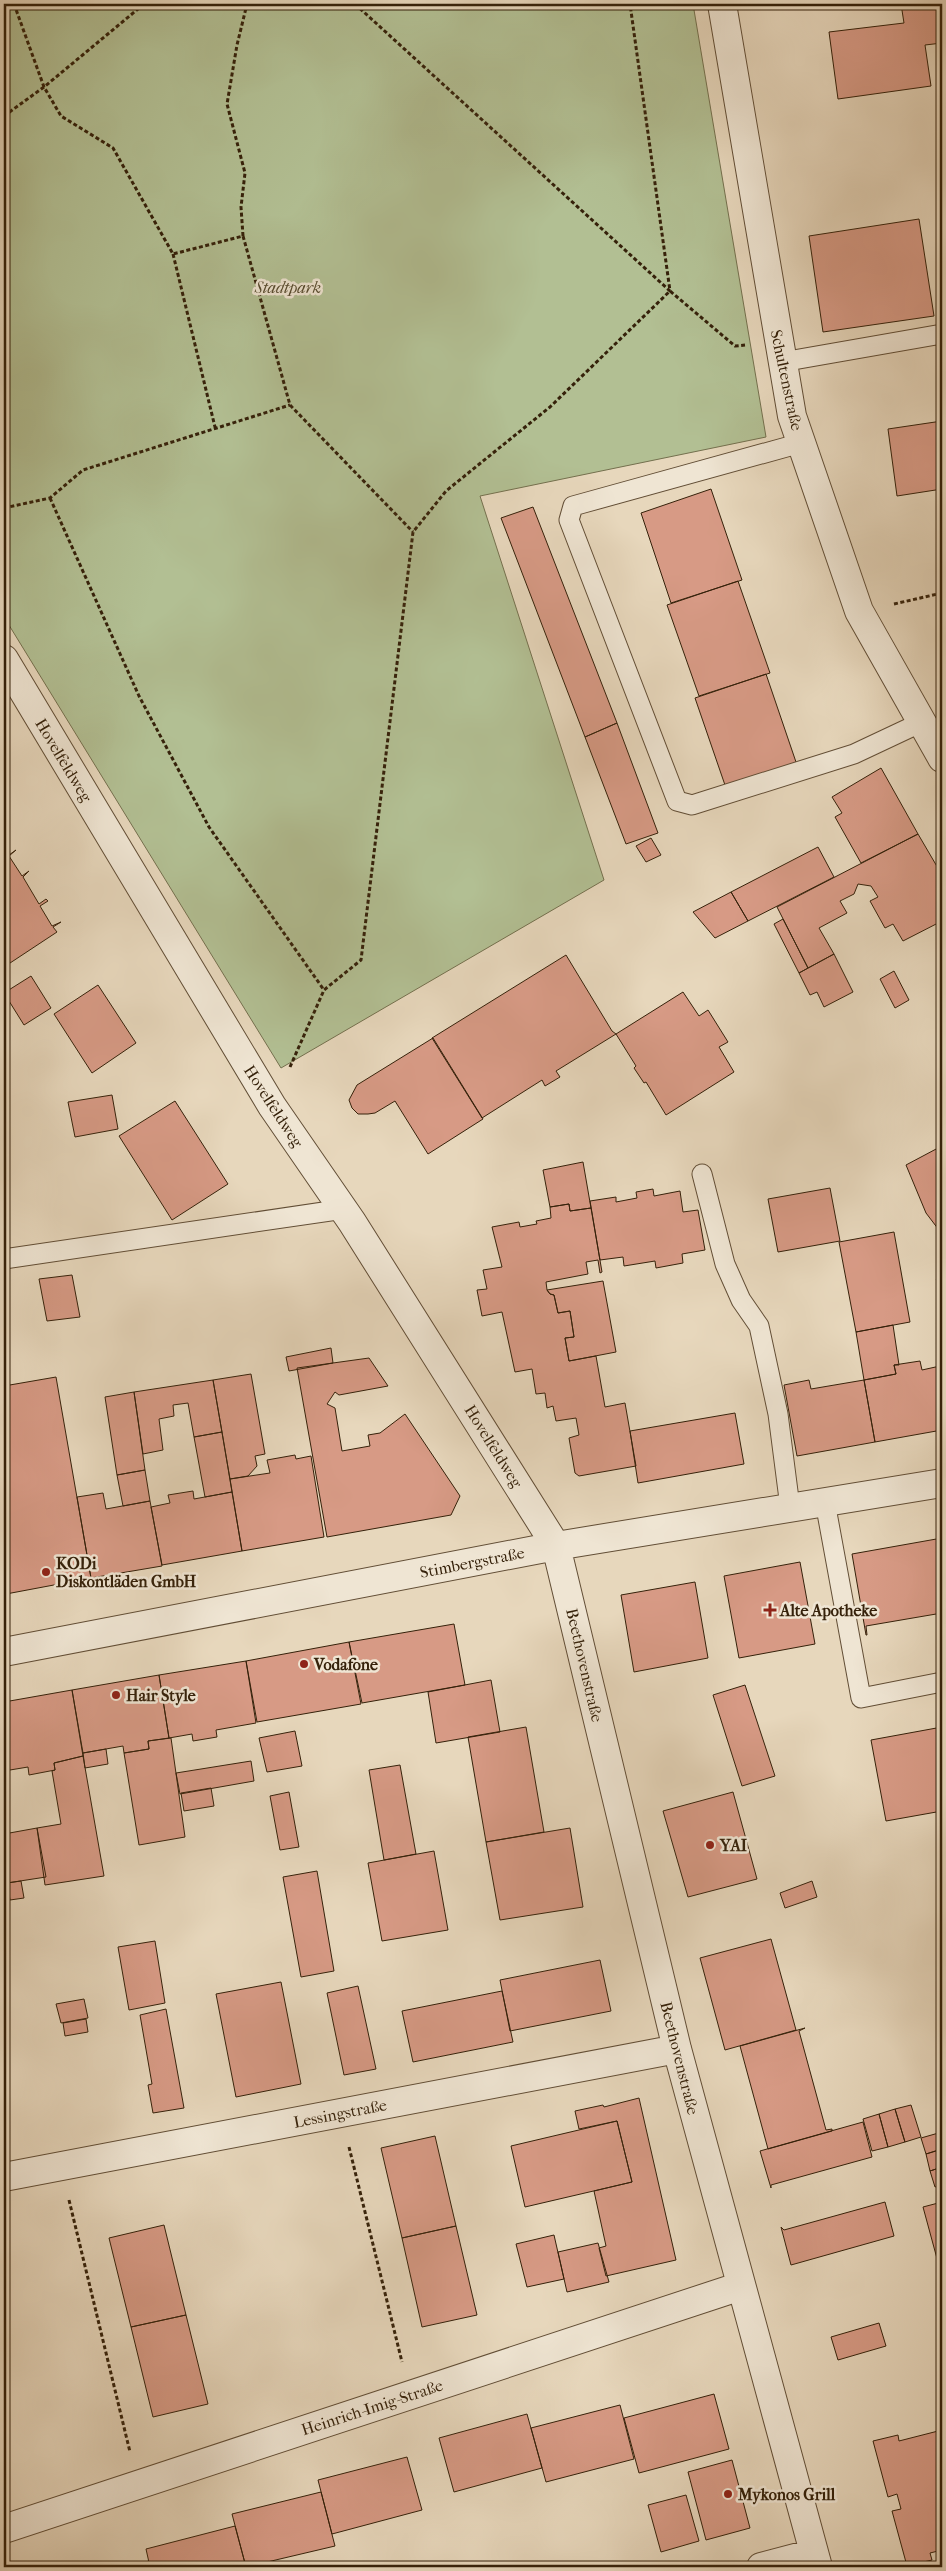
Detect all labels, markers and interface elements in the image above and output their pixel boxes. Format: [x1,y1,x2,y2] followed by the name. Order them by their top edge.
[254,278,321,297] park label: Stadtpark
[767,328,807,432] street label: Schultenstraße
[31,715,96,806] street label: Hovelfeldweg
[240,1062,307,1151] street label: Hovelfeldweg
[461,1401,527,1492] street label: Hovelfeldweg
[418,1543,526,1582] street label: Stimbergstraße
[56,1554,197,1591] place label: KODi Diskontläden GmbH
[40,1566,52,1578] marker: KODi Diskontläden GmbH
[779,1601,877,1621] place label: Alte Apotheke
[764,1604,776,1616] marker: Alte Apotheke
[562,1606,607,1724] street label: Beethovenstraße
[313,1655,378,1674] place label: Vodafone
[298,1658,310,1670] marker: Vodafone
[126,1686,196,1706] place label: Hair Style
[110,1689,122,1701] marker: Hair Style
[719,1836,748,1855] place label: YAI
[704,1839,716,1851] marker: YAI
[656,2000,703,2117] street label: Beethovenstraße
[292,2095,388,2132] street label: Lessingstraße
[299,2376,445,2439] street label: Heinrich-Imig-Straße
[737,2485,836,2505] place label: Mykonos Grill
[722,2488,734,2500] marker: Mykonos Grill

